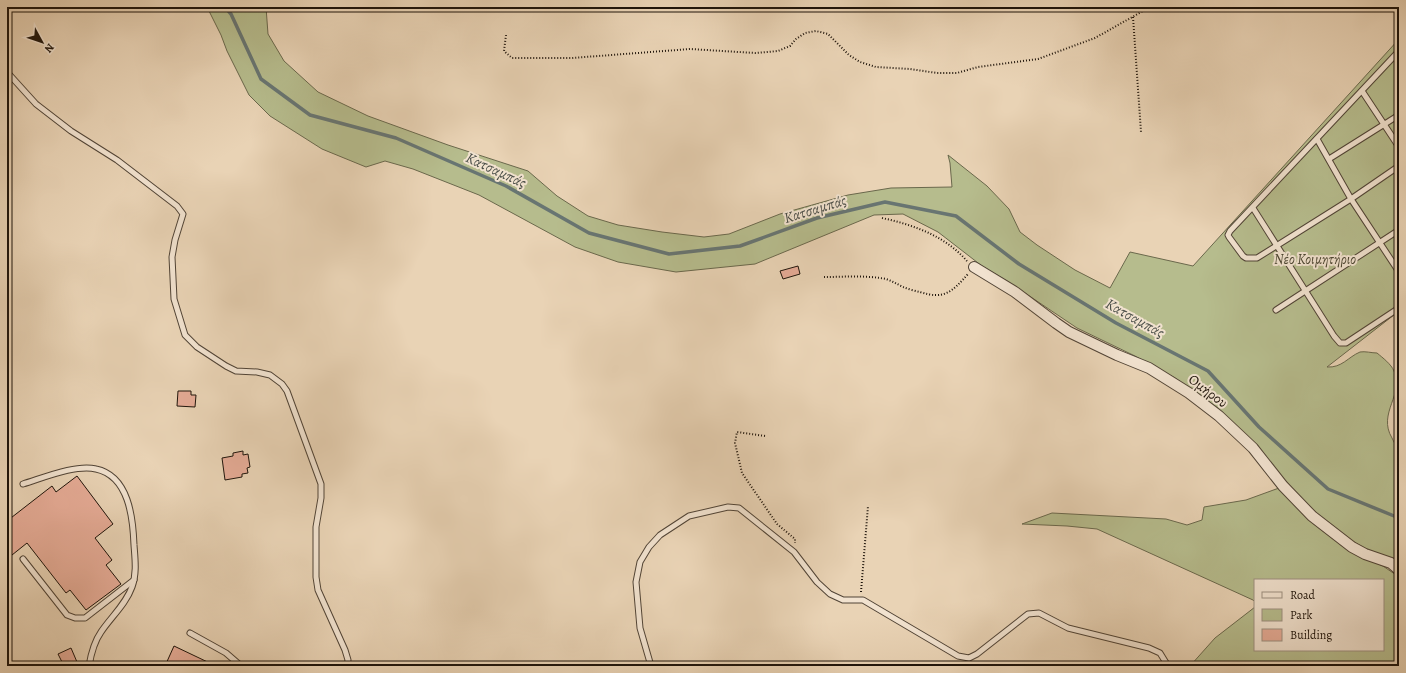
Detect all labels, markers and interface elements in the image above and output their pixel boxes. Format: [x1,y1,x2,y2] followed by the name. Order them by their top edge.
[22,22,62,62] north arrow
[41,40,58,56] text: N
[463,147,530,193] water label: Κατσαμπάς
[781,190,849,228] water label: Κατσαμπάς
[1274,250,1356,269] park label: Νέο Κοιμητήριο
[1102,294,1168,342] water label: Κατσαμπάς
[1184,370,1232,412] street label: Ομήρου
[1254,579,1384,651] legend
[1290,587,1316,603] text: Road
[1290,607,1313,623] text: Park
[1290,627,1332,643] text: Building

